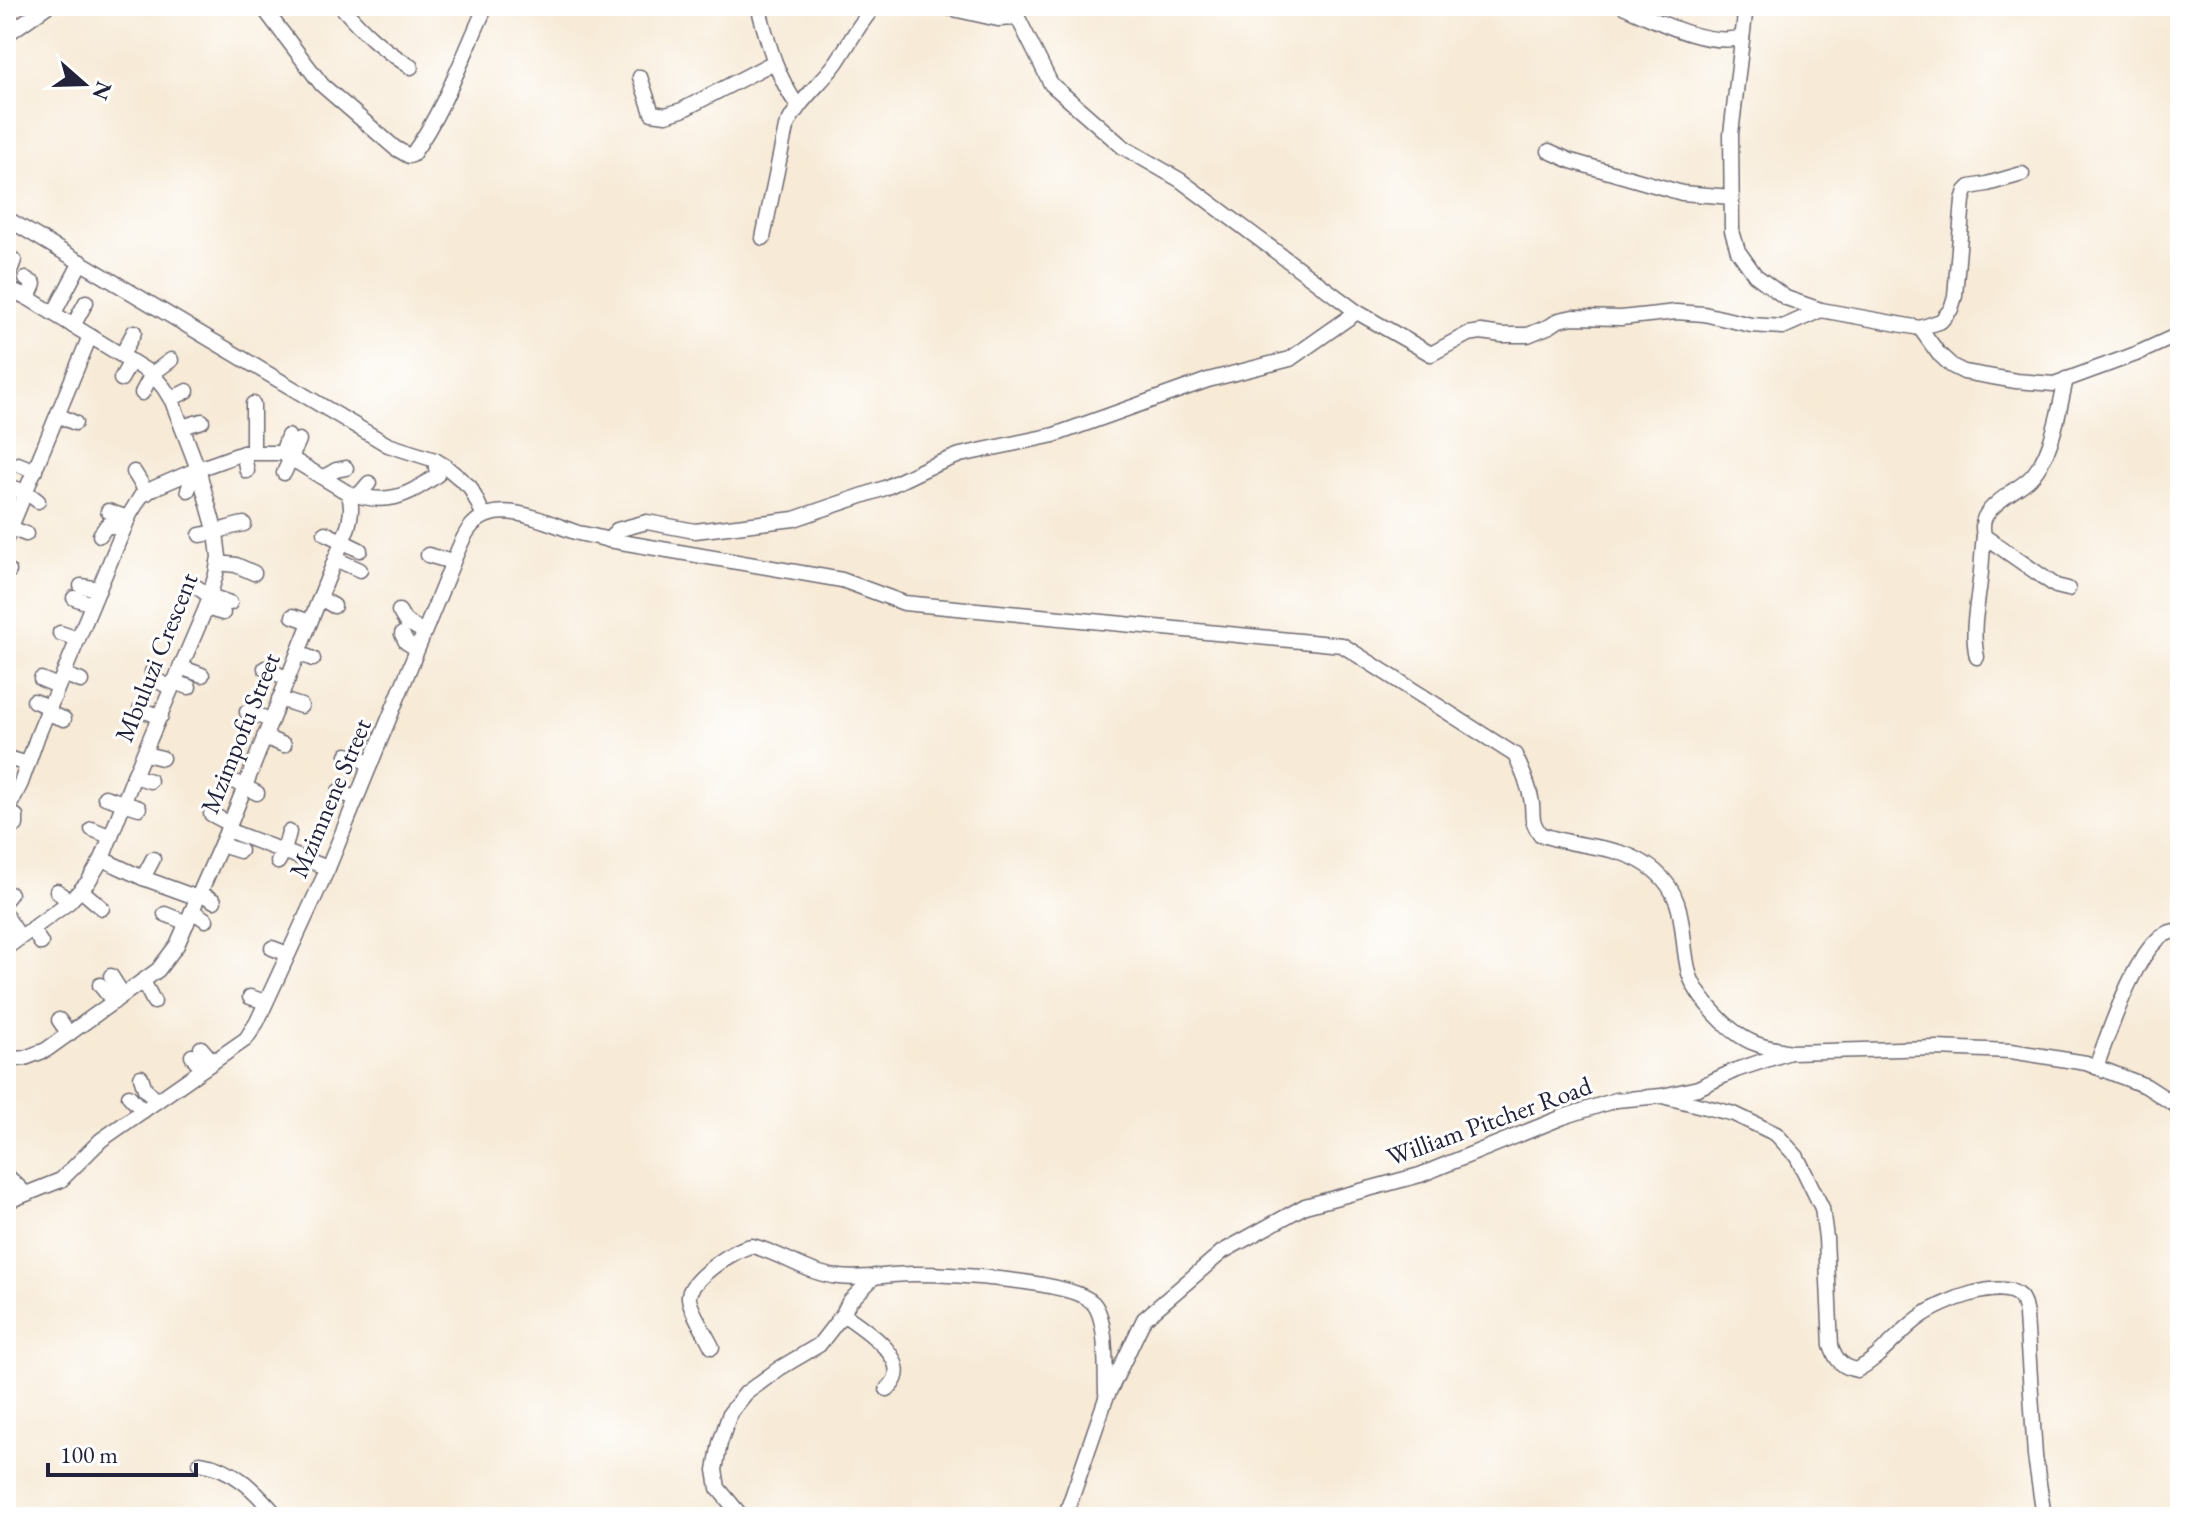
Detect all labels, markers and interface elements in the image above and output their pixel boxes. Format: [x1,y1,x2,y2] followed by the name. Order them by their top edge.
[44,44,124,124] north arrow
[86,77,119,104] text: N
[107,567,205,747] street label: Mbuluzi Crescent
[192,648,288,818] street label: Mzimpofu Street
[281,713,379,883] street label: Mzimnene Street
[1382,1068,1597,1174] street label: William Pitcher Road
[48,1427,196,1477] scale bar
[60,1439,118,1470] text: 100 m

